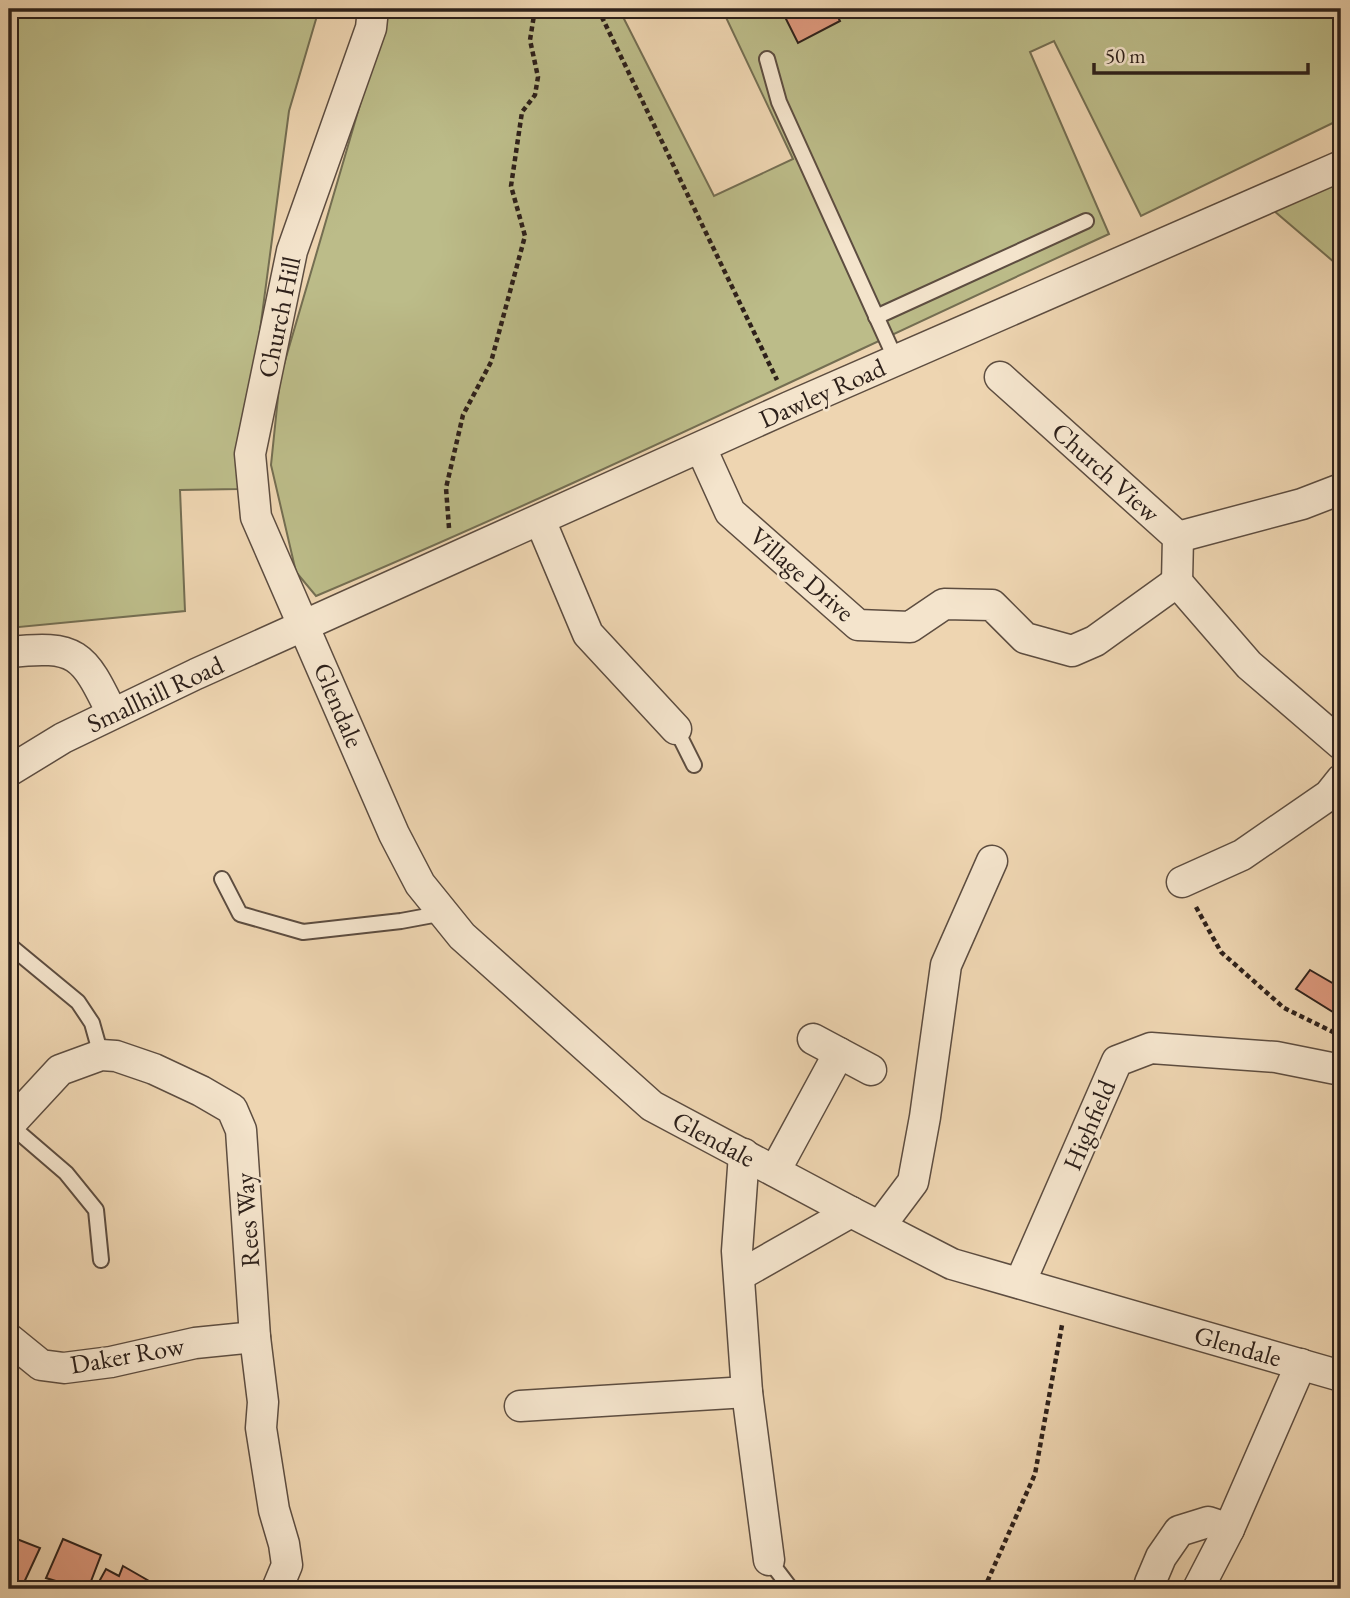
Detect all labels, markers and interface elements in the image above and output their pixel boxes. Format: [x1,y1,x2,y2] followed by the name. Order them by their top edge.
[1094,32,1308,76] scale bar
[1105,42,1146,69] text: 50 m
[250,253,308,381] street label: Church Hill
[754,350,891,436] street label: Dawley Road
[1045,414,1168,530] street label: Church View
[742,519,862,629] street label: Village Drive
[81,647,230,740] street label: Smallhill Road
[306,657,372,753] street label: Glendale
[1055,1074,1124,1175] street label: Highfield
[667,1103,761,1175] street label: Glendale
[227,1171,267,1269] street label: Rees Way
[1191,1317,1285,1375] street label: Glendale
[67,1328,187,1382] street label: Daker Row

